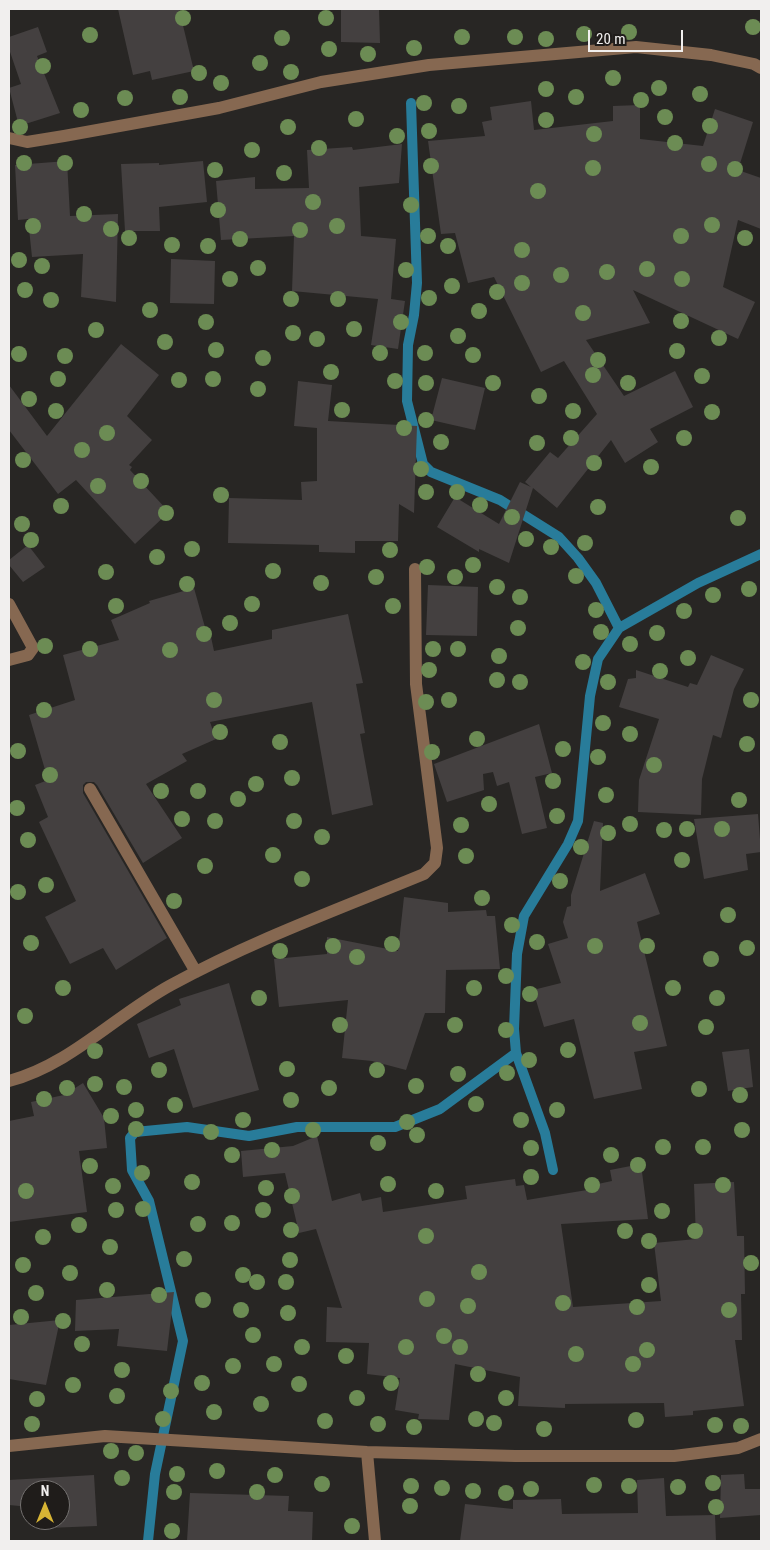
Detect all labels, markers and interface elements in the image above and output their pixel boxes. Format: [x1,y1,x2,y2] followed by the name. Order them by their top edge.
[590,20,685,52] scale bar
[596,30,626,48] text: 20 m
[20,1480,70,1530] north arrow
[41,1483,49,1499] text: N

